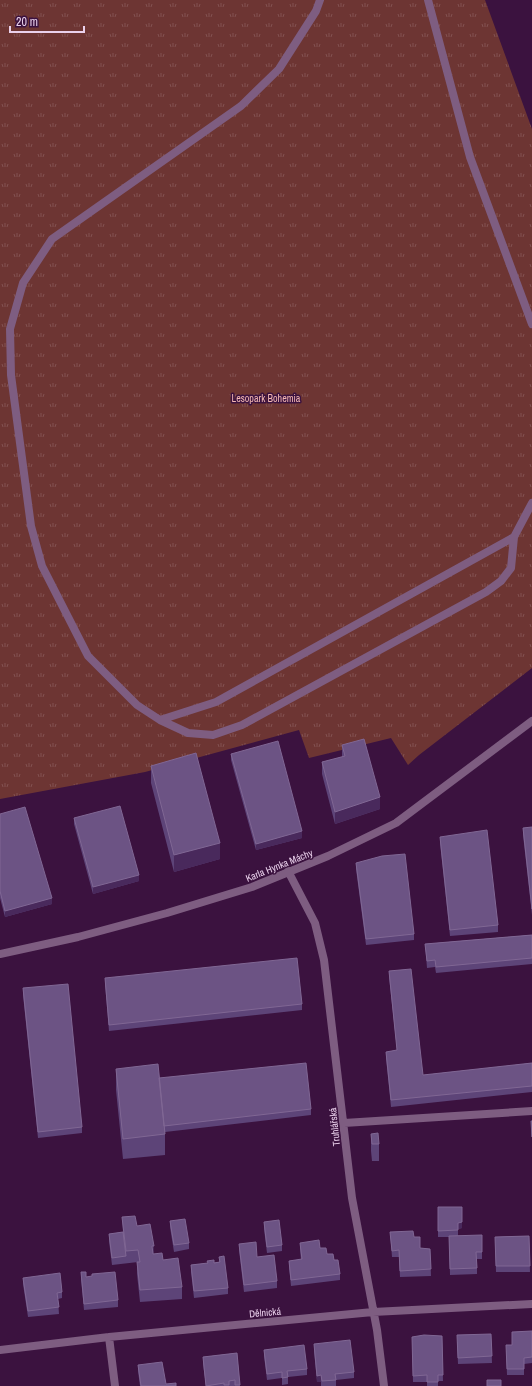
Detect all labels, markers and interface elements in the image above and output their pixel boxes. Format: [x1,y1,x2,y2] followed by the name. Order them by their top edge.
[10,8,84,34] scale bar
[16,14,38,30] text: 20 m
[232,392,301,405] park label: Lesopark Bohemia
[244,846,315,885] street label: Karla Hynka Máchy
[326,1107,343,1147] street label: Truhlářská
[249,1305,282,1320] street label: Dělnická

